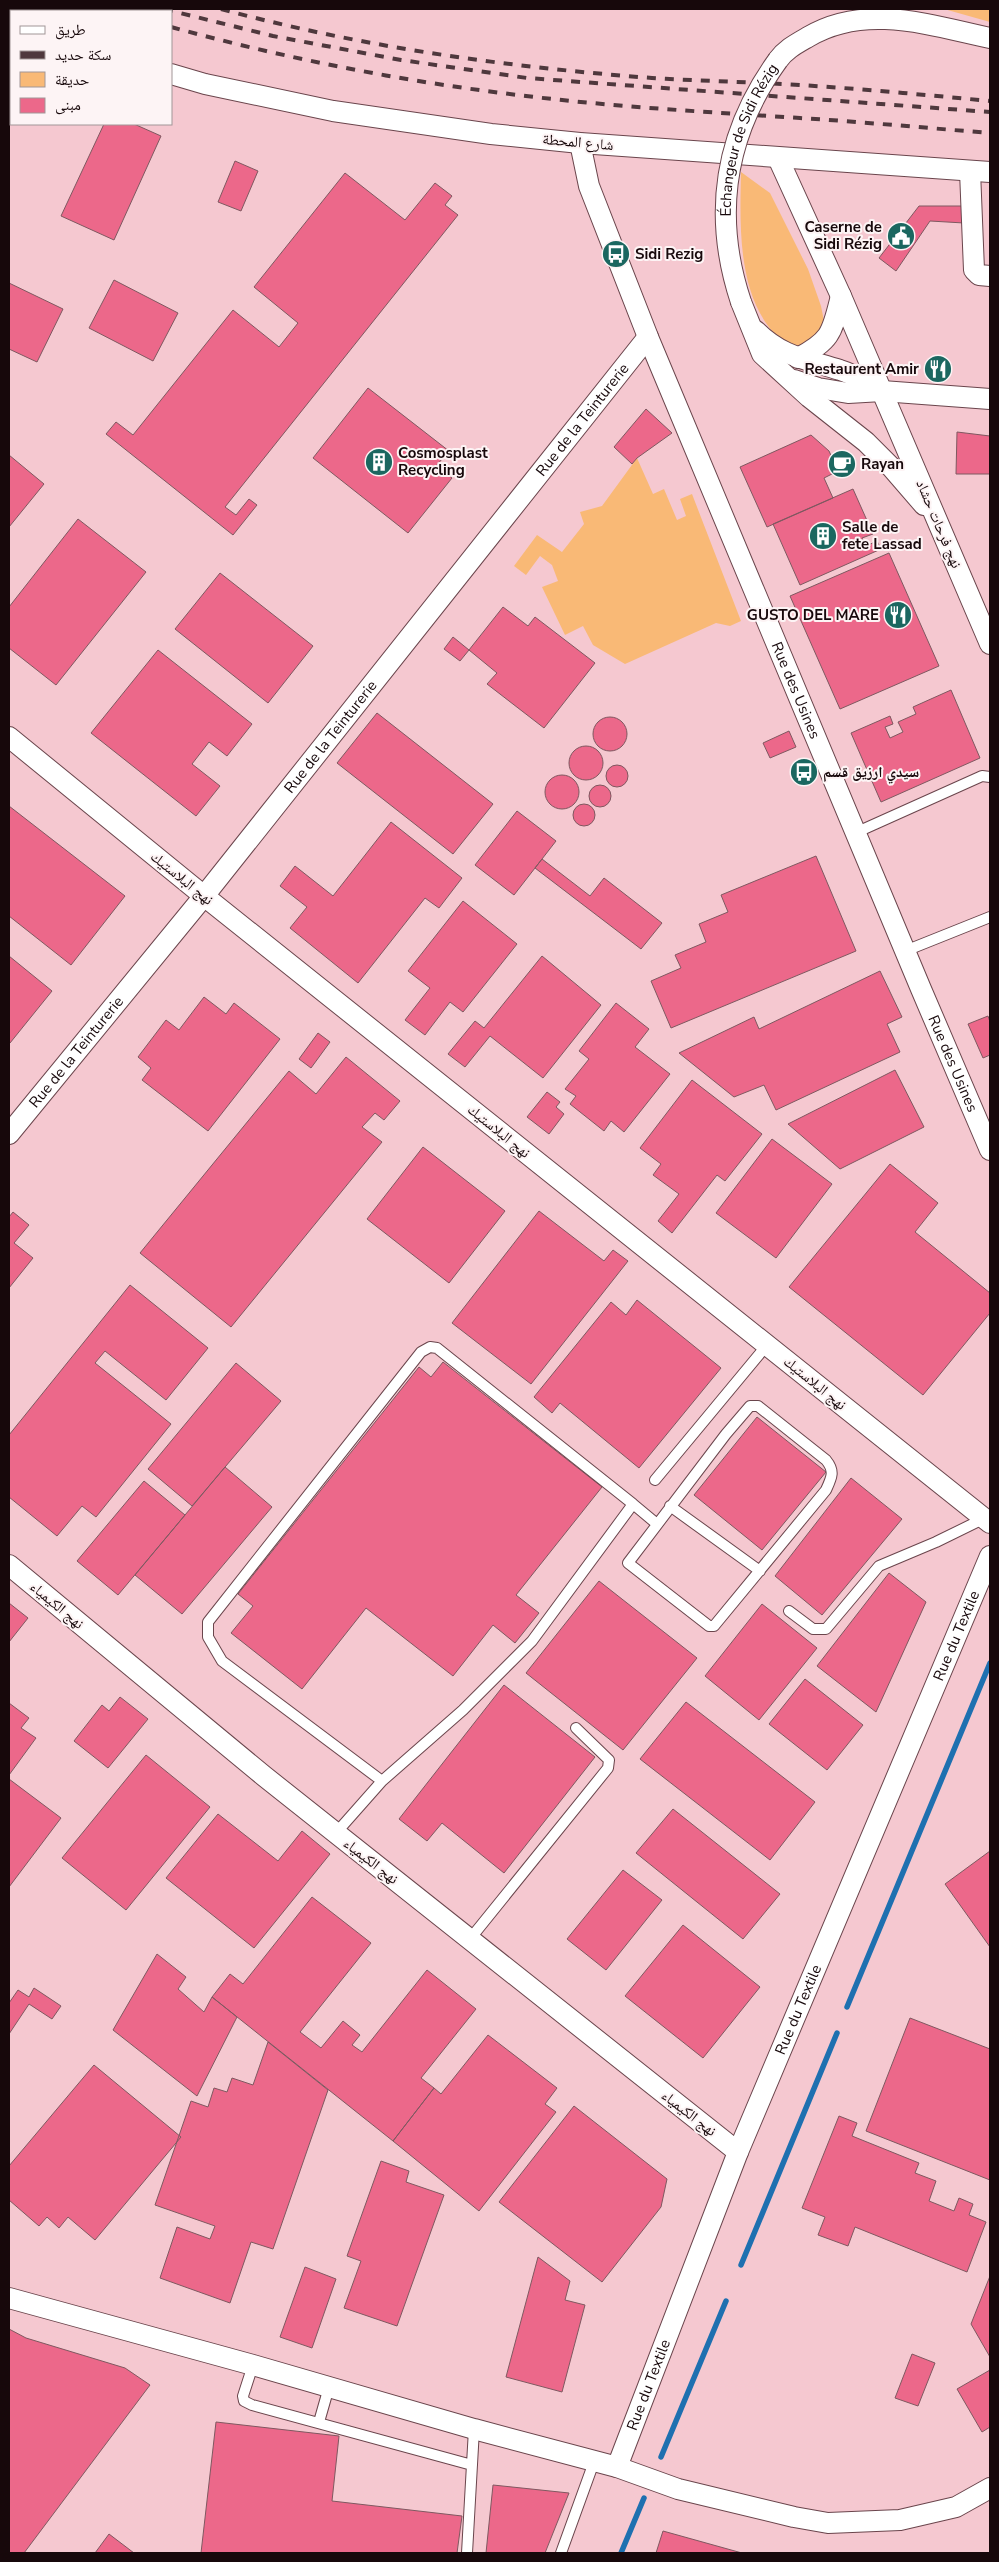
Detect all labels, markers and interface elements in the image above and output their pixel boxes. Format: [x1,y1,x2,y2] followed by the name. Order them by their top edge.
[10,10,172,125] legend
[55,20,86,40] text: طريق
[55,45,111,65] text: سكة حديد
[716,60,783,216] street label: Échangeur de Sidi Rézig
[55,70,90,90] text: حديقة
[55,95,81,115] text: مبنى
[541,129,615,155] street label: شارع المحطة
[804,217,882,254] place label: Caserne de Sidi Rézig
[886,221,916,251] public building icon: Caserne de Sidi Rézig
[601,239,631,269] bus stop icon: Sidi Rezig
[635,244,703,264] place label: Sidi Rezig
[923,354,953,384] restaurant icon: Restaurent Amir
[531,359,633,480] street label: Rue de la Teinturerie
[804,359,919,379] place label: Restaurent Amir
[398,443,488,480] place label: Cosmosplast Recycling
[364,447,394,477] building icon: Cosmosplast Recycling
[827,449,857,479] cafe icon: Rayan
[861,454,904,474] place label: Rayan
[911,477,967,571] street label: نهج فرحات حشاد
[842,517,922,554] place label: Salle de fete Lassad
[808,521,838,551] building icon: Salle de fete Lassad
[883,600,913,630] restaurant icon: GUSTO DEL MARE
[747,605,879,625] place label: GUSTO DEL MARE
[767,639,825,742] street label: Rue des Usines
[279,676,381,797] street label: Rue de la Teinturerie
[789,757,819,787] bus stop icon: سيدي ارزيق قسم
[823,762,919,784] place label: سيدي ارزيق قسم
[146,846,218,910] street label: نهج البلاستيك
[24,992,128,1112] street label: Rue de la Teinturerie
[923,1012,983,1115] street label: Rue des Usines
[463,1099,535,1163] street label: نهج البلاستيك
[779,1351,851,1415] street label: نهج البلاستيك
[26,1577,88,1633] street label: نهج الكيمياء
[928,1588,984,1684] street label: Rue du Textile
[339,1833,403,1889] street label: نهج الكيمياء
[770,1961,826,2058] street label: Rue du Textile
[657,2085,721,2141] street label: نهج الكيمياء
[622,2336,675,2433] street label: Rue du Textile

